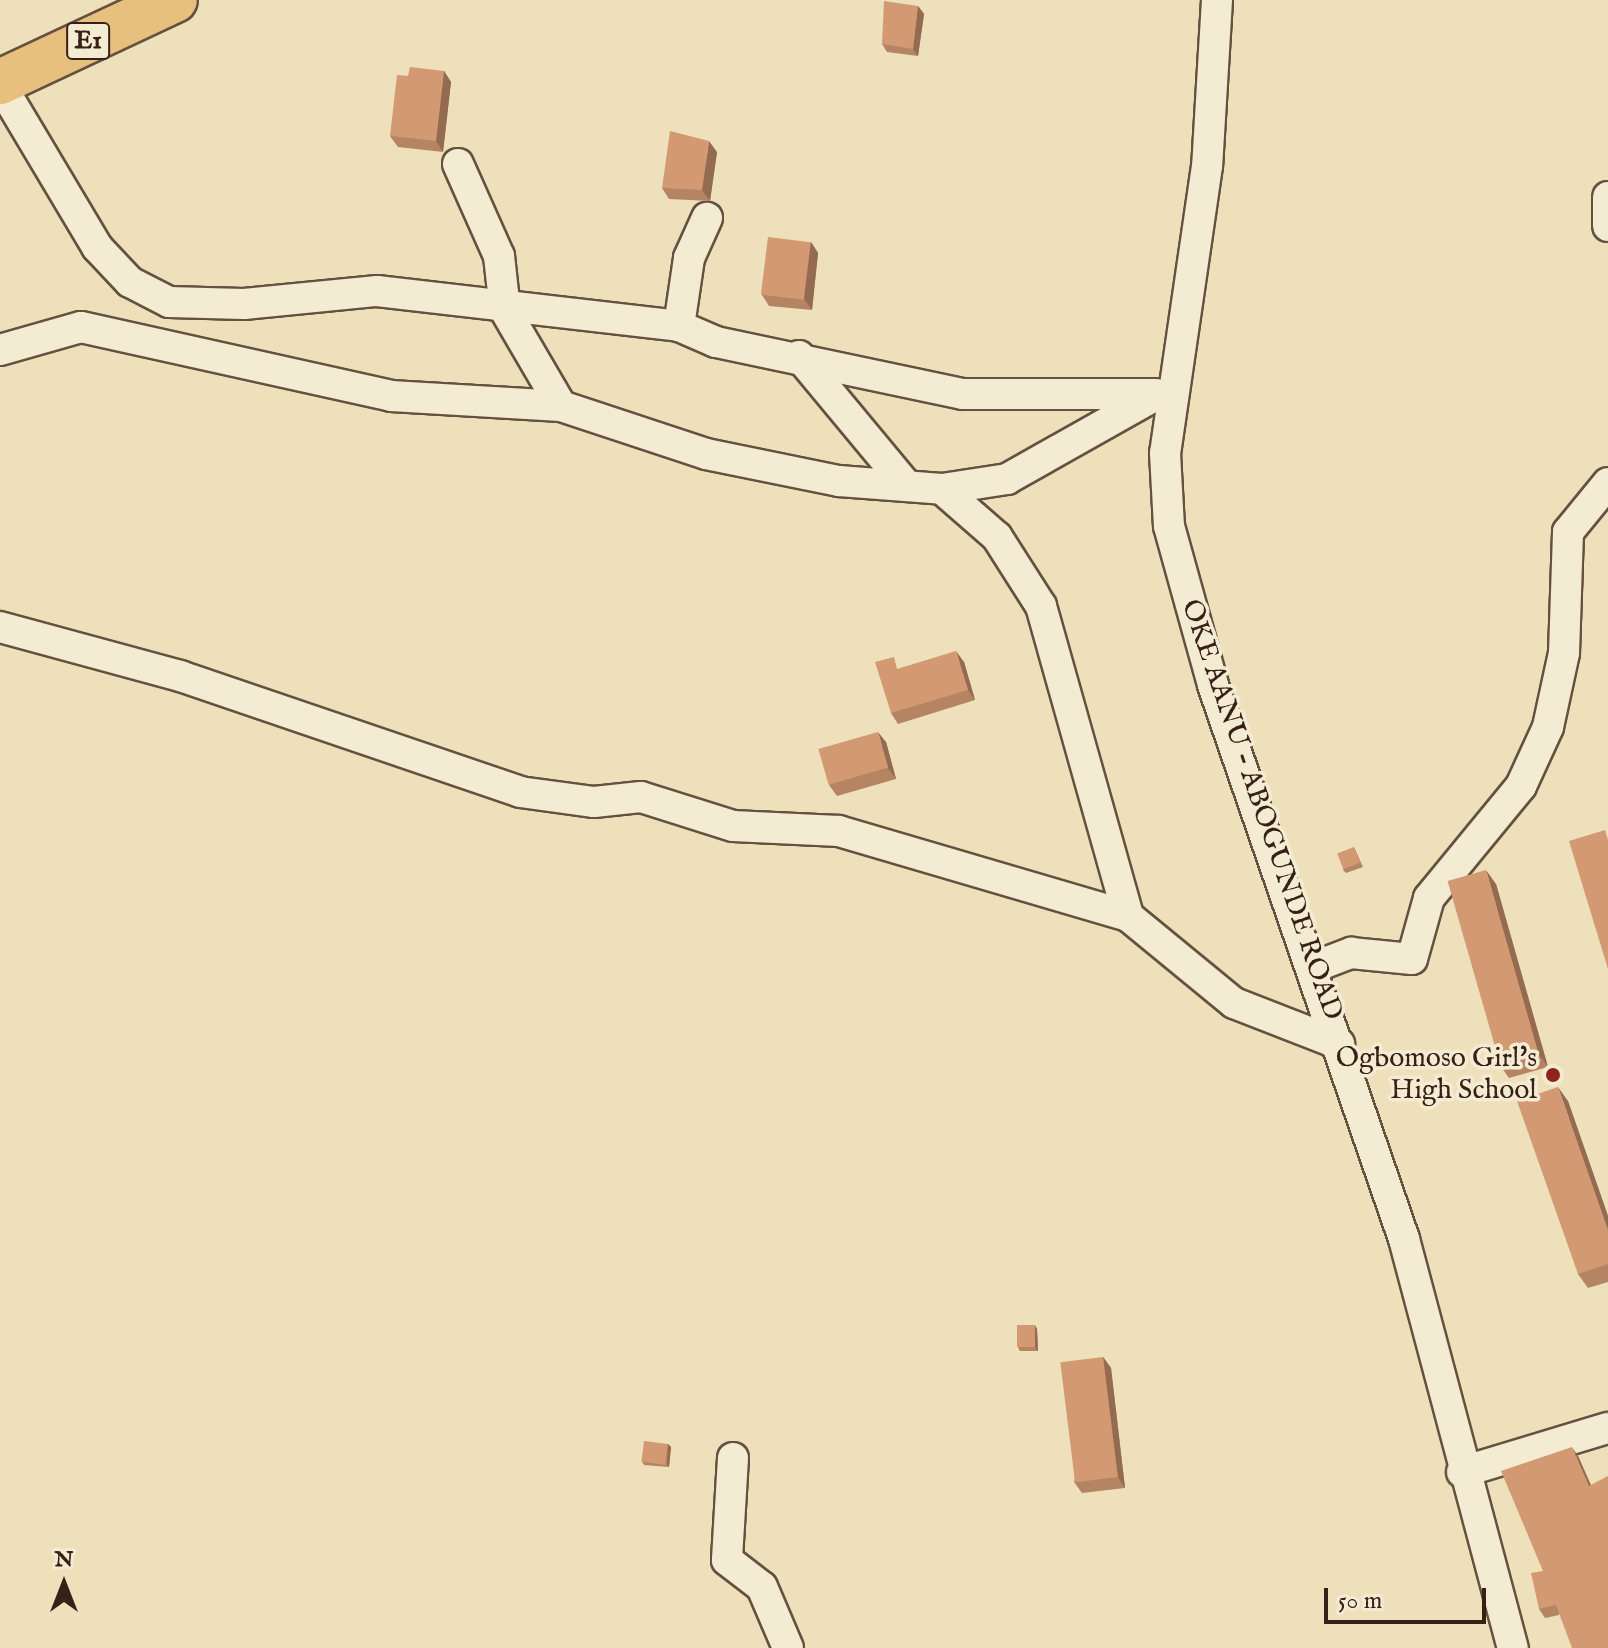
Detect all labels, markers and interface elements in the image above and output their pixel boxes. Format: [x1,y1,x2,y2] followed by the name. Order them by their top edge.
[66,19,110,63] road number: E1
[1173,595,1349,1025] street label: OKE AANU - ABOGUNDE ROAD
[1336,1042,1537,1108] place label: Ogbomoso Girl's High School
[1544,1066,1562,1084] marker: Ogbomoso Girl's High School
[24,1544,104,1624] north arrow
[54,1546,74,1574] text: N
[1328,1572,1490,1622] scale bar
[1338,1586,1382,1617] text: 50 m

